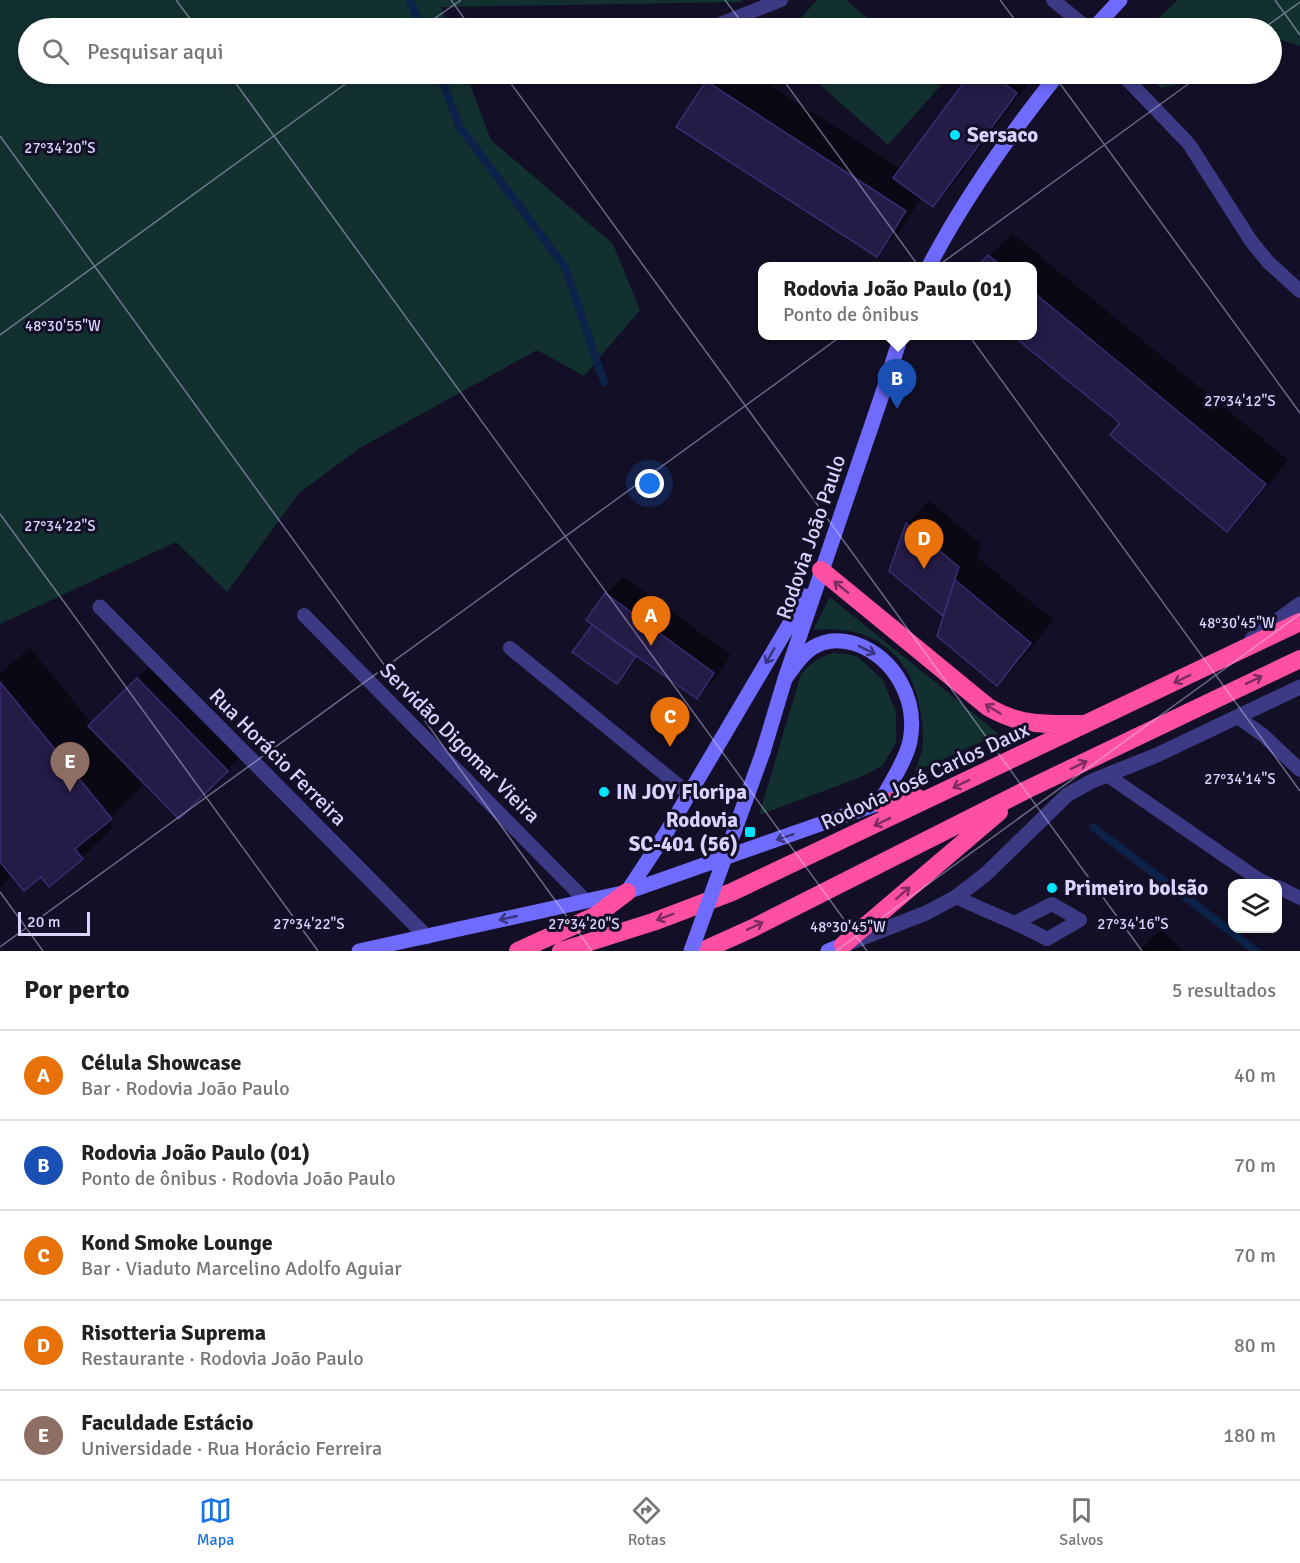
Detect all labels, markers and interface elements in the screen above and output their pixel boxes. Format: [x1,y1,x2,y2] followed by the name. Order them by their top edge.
[18,18,1282,84] search box
[39,35,72,68] icon: search
[87,38,223,65] text: Pesquisar aqui
[967,122,1038,148] place label: Sersaco
[948,128,962,142] marker: Sersaco
[24,139,96,157] text: 27°34'20"S
[758,262,1037,340] popup
[783,275,1012,302] text: Rodovia João Paulo (01)
[783,302,919,327] text: Ponto de ônibus
[25,317,101,335] text: 48°30'55"W
[878,360,916,409] pin: B
[1204,392,1276,410] text: 27°34'12"S
[771,451,851,623] street label: Rodovia João Paulo
[635,469,664,498] your location
[24,517,96,535] text: 27°34'22"S
[904,520,944,569] pin: D
[833,580,849,593] one-way arrow
[632,596,670,646] pin: A
[1199,614,1275,632] text: 48°30'45"W
[858,644,876,656] one-way arrow
[763,647,775,664] one-way arrow
[374,657,546,829] street label: Servidão Digomar Vieira
[1173,673,1191,685] one-way arrow
[1245,674,1263,686] one-way arrow
[204,683,352,831] street label: Rua Horácio Ferreira
[650,698,690,747] pin: C
[984,703,1001,716] one-way arrow
[817,716,1034,836] street label: Rodovia José Carlos Daux
[50,742,90,792] pin: E
[1069,758,1087,770] one-way arrow
[1204,770,1276,788] text: 27°34'14"S
[953,778,971,790] one-way arrow
[616,779,747,805] place label: IN JOY Floripa
[597,785,611,799] marker: IN JOY Floripa
[629,807,738,857] place label: Rodovia SC-401 (56)
[874,816,892,828] one-way arrow
[743,825,757,839] marker: Rodovia SC-401 (56)
[776,832,795,843] one-way arrow
[1064,875,1208,901] place label: Primeiro bolsão
[1228,879,1282,933] map controls
[1228,879,1282,933] button: layers
[1045,881,1059,895] marker: Primeiro bolsão
[895,886,910,900] one-way arrow
[18,909,90,936] scale bar
[27,912,61,932] text: 20 m
[657,912,675,923] one-way arrow
[499,913,518,925] one-way arrow
[273,915,345,933] text: 27°34'22"S
[548,915,620,933] text: 27°34'20"S
[1097,915,1169,933] text: 27°34'16"S
[810,918,886,936] text: 48°30'45"W
[746,920,764,932] one-way arrow
[24,974,130,1006] text: Por perto
[1172,978,1276,1003] text: 5 resultados
[81,1049,241,1076] text: Célula Showcase
[37,1063,50,1088] text: A
[1234,1063,1276,1088] text: 40 m
[81,1076,290,1101] text: Bar · Rodovia João Paulo
[81,1139,310,1166] text: Rodovia João Paulo (01)
[37,1153,50,1178] text: B
[1234,1153,1276,1178] text: 70 m
[81,1166,396,1191] text: Ponto de ônibus · Rodovia João Paulo
[81,1229,273,1256] text: Kond Smoke Lounge
[37,1243,50,1268] text: C
[1234,1243,1276,1268] text: 70 m
[81,1256,402,1281] text: Bar · Viaduto Marcelino Adolfo Aguiar
[81,1319,266,1346] text: Risotteria Suprema
[37,1333,50,1358] text: D
[1234,1333,1276,1358] text: 80 m
[81,1346,364,1371] text: Restaurante · Rodovia João Paulo
[81,1409,253,1436] text: Faculdade Estácio
[38,1423,49,1448] text: E
[1223,1423,1276,1448] text: 180 m
[81,1436,382,1461] text: Universidade · Rua Horácio Ferreira
[197,1494,234,1550] tab: Mapa
[628,1494,666,1550] tab: Rotas
[1059,1494,1103,1550] tab: Salvos

